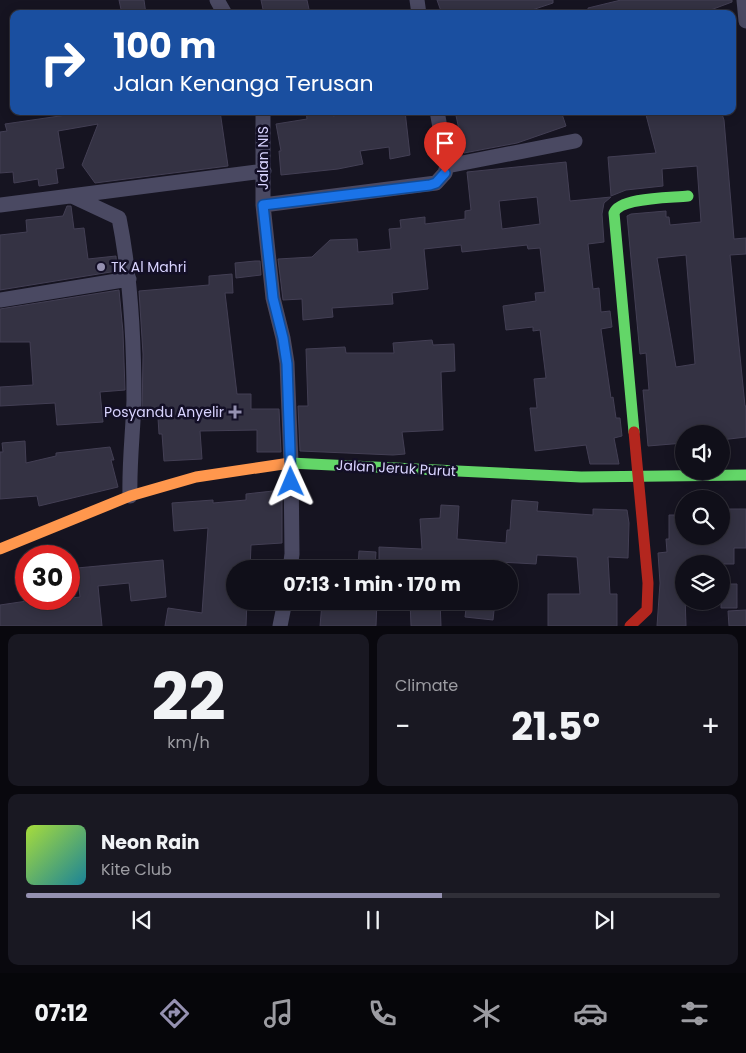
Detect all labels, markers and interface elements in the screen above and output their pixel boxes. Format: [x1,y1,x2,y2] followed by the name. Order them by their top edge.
[113,21,216,70] text: 100 m
[30,30,95,95] icon: right
[113,68,374,99] text: Jalan Kenanga Terusan
[424,122,466,173] pin
[253,126,273,190] street label: Jalan NIS
[431,129,459,157] icon: arrive
[111,257,186,277] place label: TK Al Mahri
[95,261,107,273] marker: TK Al Mahri
[104,402,224,422] place label: Posyandu Anyelir
[228,405,242,419] marker: Posyandu Anyelir
[675,425,730,610] map controls
[675,425,730,480] button: sound
[264,455,316,507] position arrow
[336,455,456,481] street label: Jalan Jeruk Purut
[675,490,730,545] button: search
[15,545,80,610] speed limit sign: 30
[675,555,730,610] button: layers
[283,571,461,598] text: 07:13 · 1 min · 170 m
[151,652,226,743] text: 22
[395,674,458,697] text: Climate
[511,700,600,753] text: 21.5°
[395,707,410,746] text: −
[701,707,720,746] text: +
[167,731,210,754] text: km/h
[101,829,200,856] text: Neon Rain
[101,858,172,881] text: Kite Club
[128,906,156,934] icon: previous
[359,906,387,934] icon: pause
[590,906,618,934] icon: next
[157,996,192,1031] icon: directions
[261,996,296,1031] icon: music
[365,996,400,1031] icon: phone
[469,996,504,1031] icon: climate
[573,996,608,1031] icon: car
[677,996,712,1031] icon: filters
[34,998,88,1029] text: 07:12

